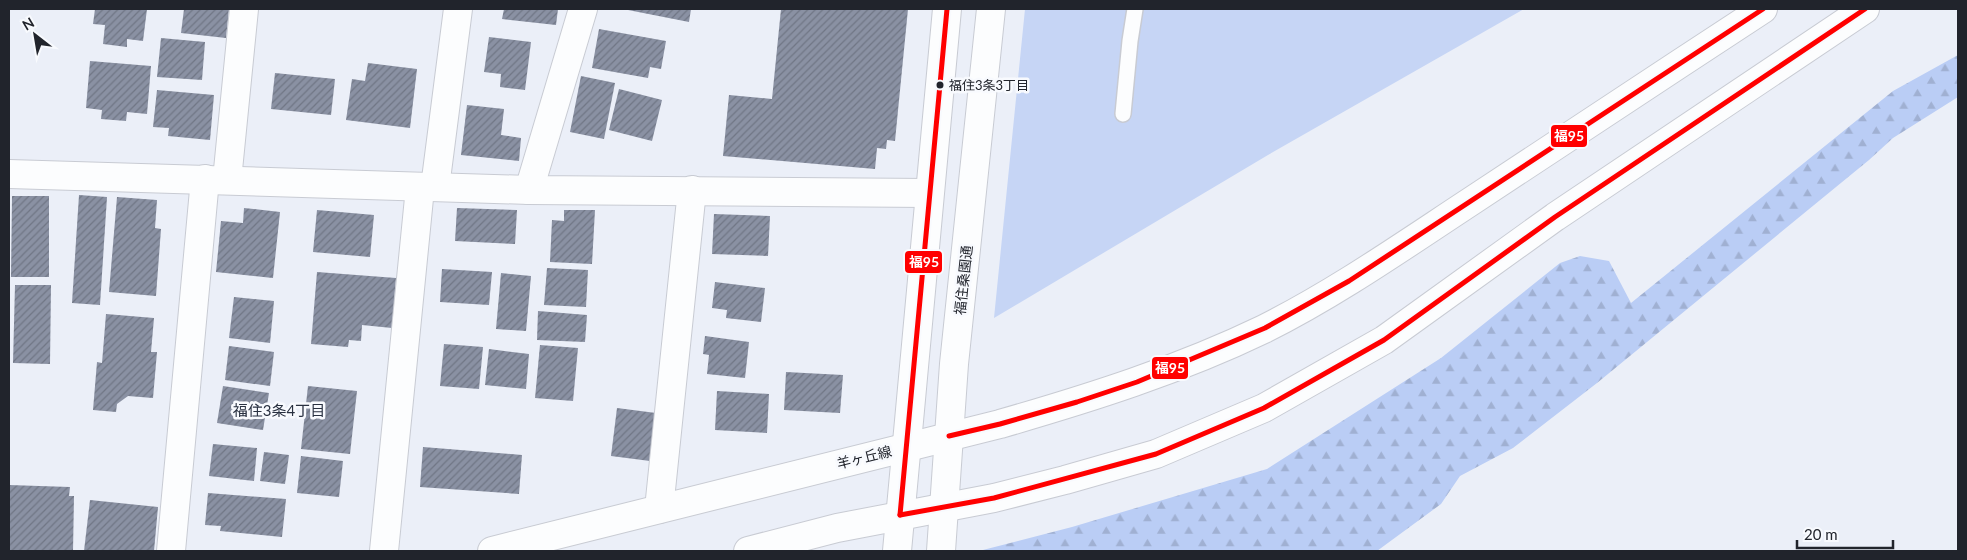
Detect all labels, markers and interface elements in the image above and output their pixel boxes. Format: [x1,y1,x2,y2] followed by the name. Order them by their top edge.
[10,10,60,60] north arrow
[19,13,37,33] text: N
[949,77,1029,93] place label: 福住3条3丁目
[935,80,945,90] marker: 福住3条3丁目
[1550,124,1588,148] line badge: 福95
[1554,127,1584,144] text: 福95
[951,244,975,316] street label: 福住桑園通
[904,250,943,274] line badge: 福95
[909,253,939,270] text: 福95
[1151,356,1189,380] line badge: 福95
[1155,359,1185,376] text: 福95
[233,401,325,419] district label: 福住3条4丁目
[835,442,893,472] street label: 羊ヶ丘線
[1797,518,1893,550] scale bar
[1804,525,1838,543] text: 20 m

